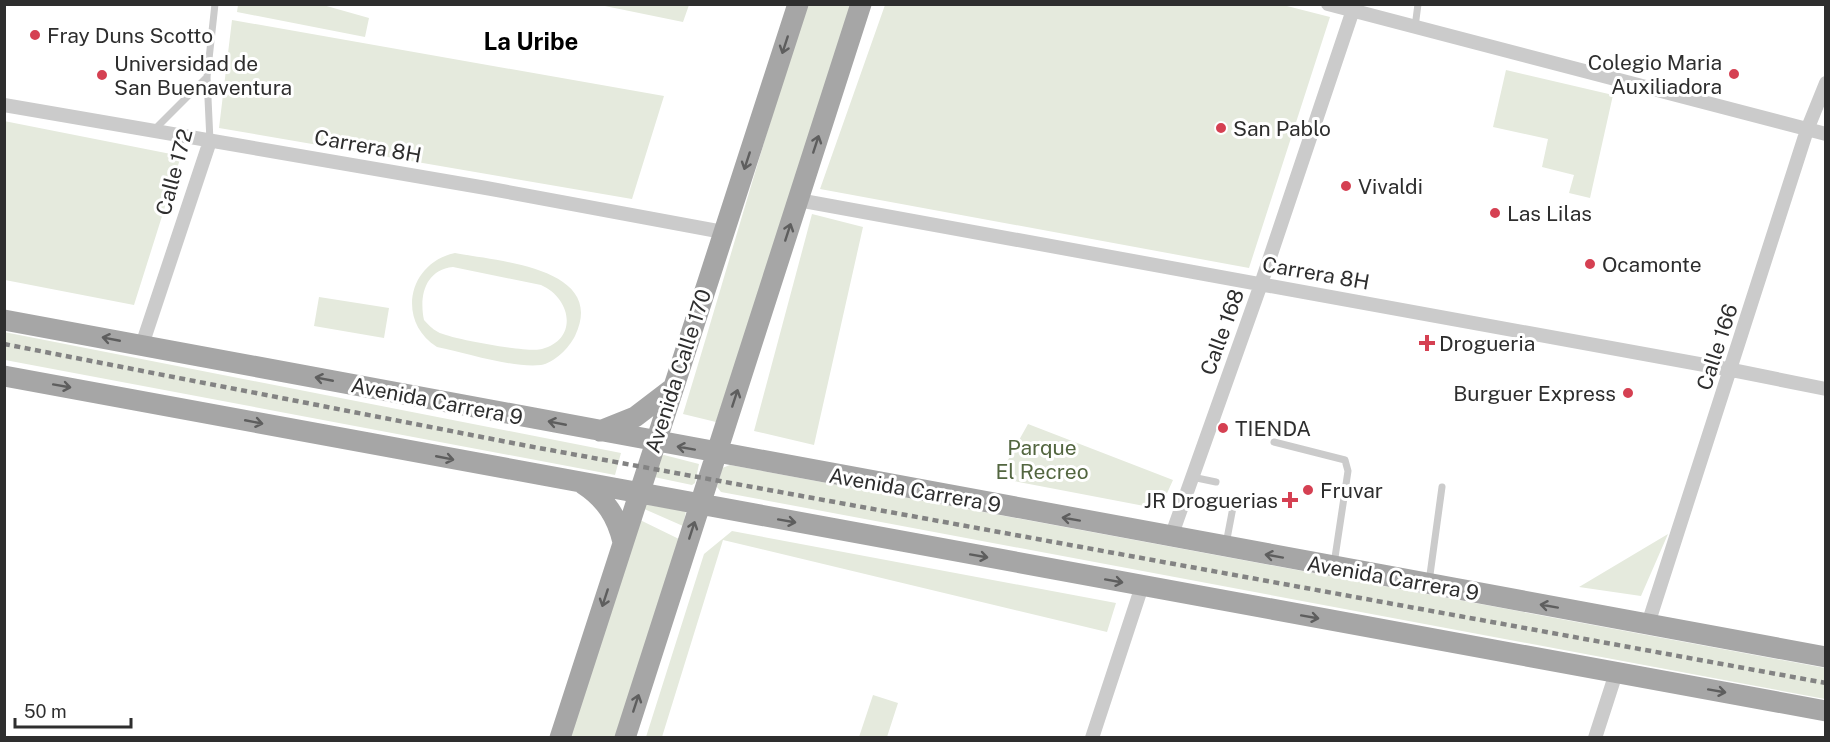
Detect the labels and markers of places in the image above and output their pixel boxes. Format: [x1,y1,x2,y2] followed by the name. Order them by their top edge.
[47,23,213,48] place label: Fray Duns Scotto
[28,28,42,42] marker: Fray Duns Scotto
[1588,50,1722,99] place label: Colegio Maria Auxiliadora
[114,51,292,100] place label: Universidad de San Buenaventura
[1727,67,1741,81] marker: Colegio Maria Auxiliadora
[95,68,109,82] marker: Universidad de San Buenaventura
[1233,116,1331,141] place label: San Pablo
[1214,121,1228,135] marker: San Pablo
[1358,174,1423,199] place label: Vivaldi
[1339,179,1353,193] marker: Vivaldi
[1507,201,1592,226] place label: Las Lilas
[1488,206,1502,220] marker: Las Lilas
[1602,252,1702,277] place label: Ocamonte
[1583,257,1597,271] marker: Ocamonte
[1439,331,1535,356] place label: Drogueria
[1420,336,1434,350] marker: Drogueria
[1453,381,1616,406] place label: Burguer Express
[1621,386,1635,400] marker: Burguer Express
[1235,416,1311,441] place label: TIENDA
[1216,421,1230,435] marker: TIENDA
[1320,478,1383,503] place label: Fruvar
[1301,483,1315,497] marker: Fruvar
[1144,488,1278,513] place label: JR Droguerias
[1283,493,1297,507] marker: JR Droguerias

